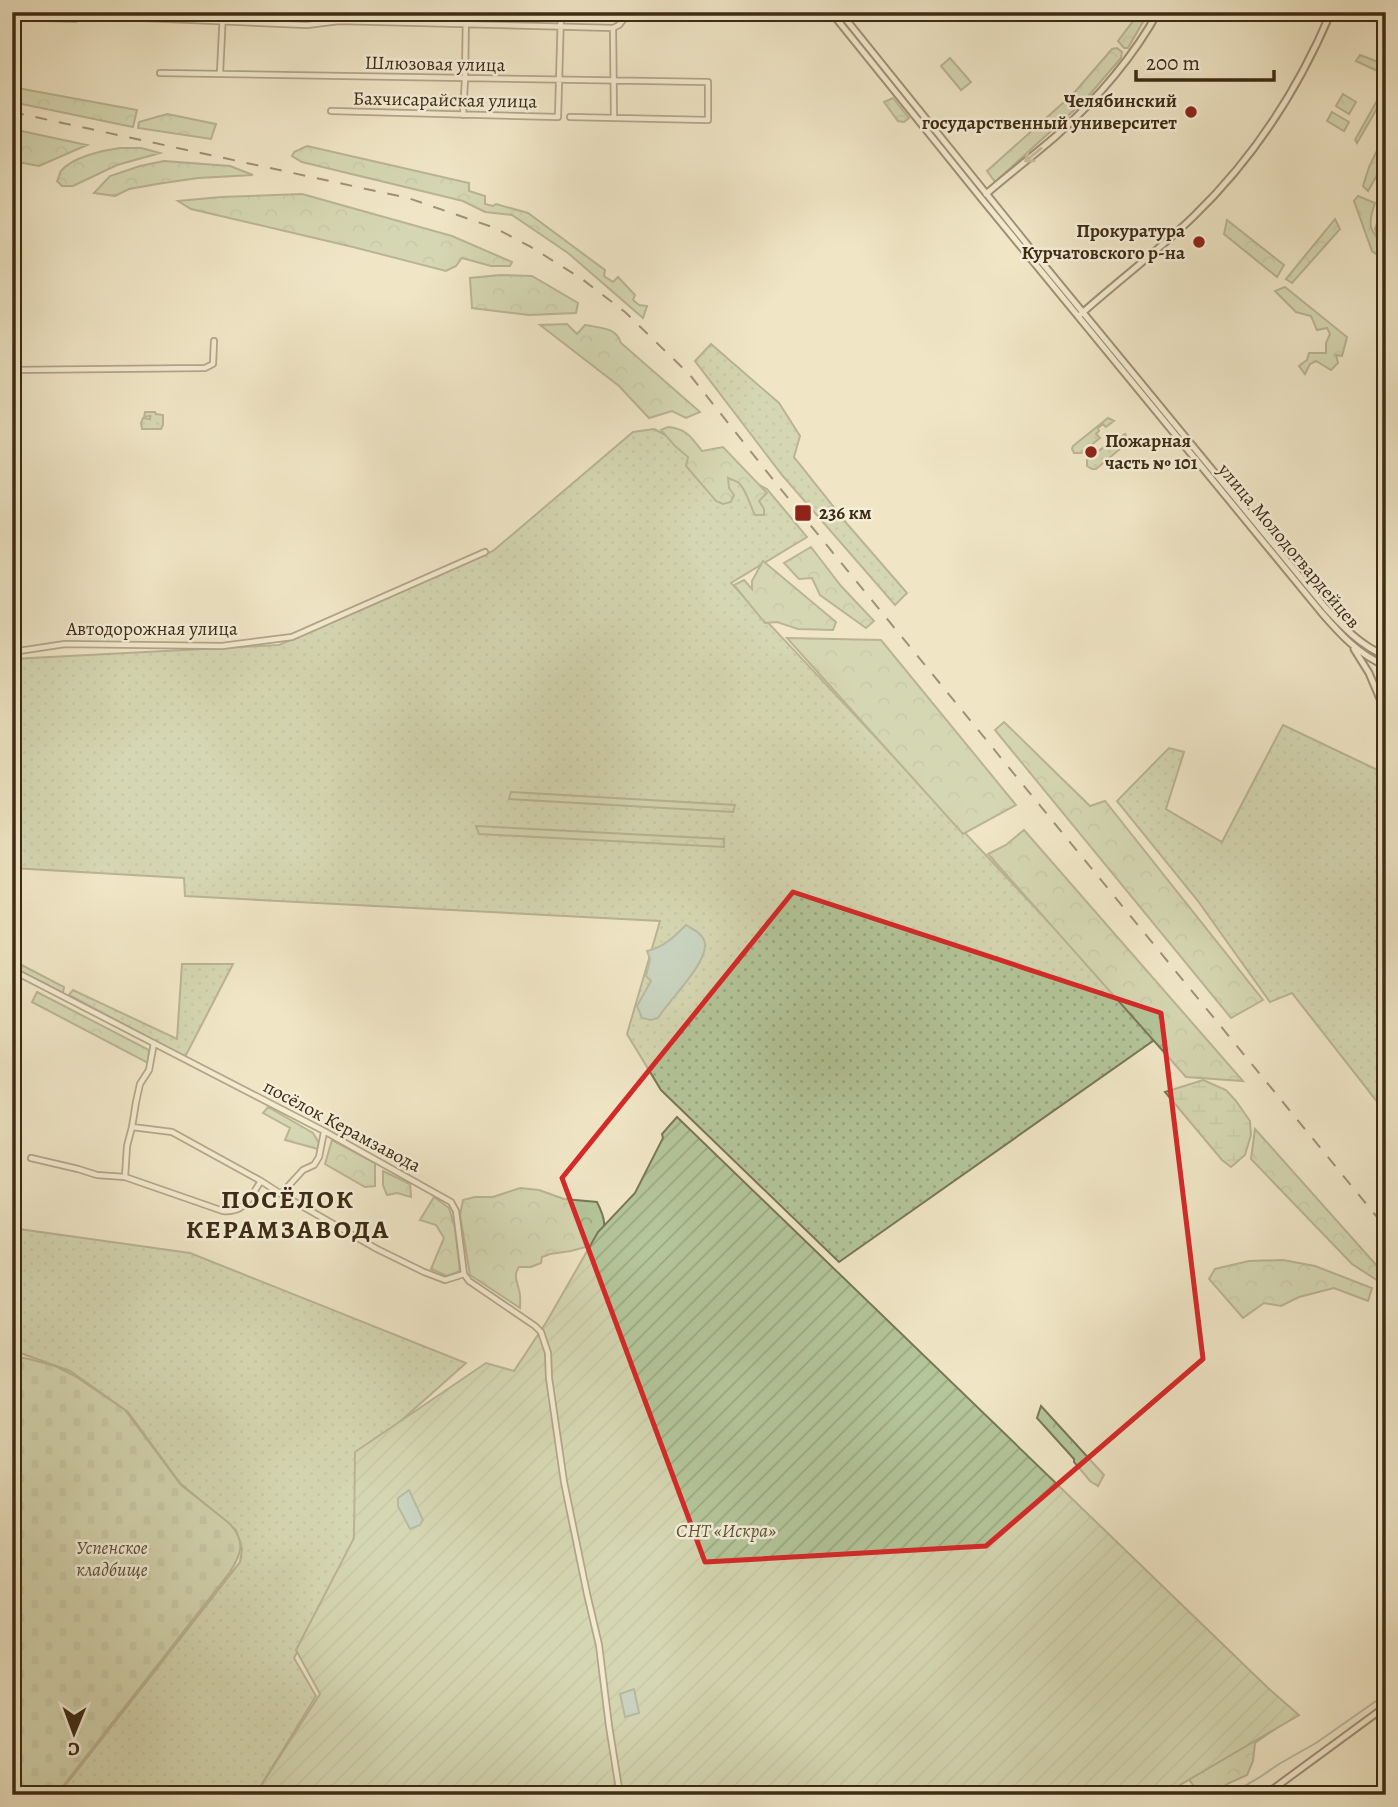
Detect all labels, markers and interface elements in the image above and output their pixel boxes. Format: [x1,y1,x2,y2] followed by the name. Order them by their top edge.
[1136,38,1274,82] scale bar
[1146,49,1200,77] text: 200 m
[364,50,506,78] street label: Шлюзовая улица
[353,85,538,115] street label: Бахчисарайская улица
[922,88,1177,136] place label: Челябинский государственный университет
[1183,104,1199,120] marker: Челябинский государственный университет
[1025,147,1043,162] one-way arrow
[1021,218,1186,266] place label: Прокуратура Курчатовского р-на
[1191,234,1207,250] marker: Прокуратура Курчатовского р-на
[1105,428,1198,476] place label: Пожарная часть № 101
[1083,444,1099,460] marker: Пожарная часть № 101
[1211,457,1366,634] street label: улица Молодогвардейцев
[819,500,872,526] place label: 236 км
[793,503,813,523] marker: 236 км
[65,616,238,642] street label: Автодорожная улица
[259,1073,426,1179] street label: посёлок Керамзавода
[186,1182,390,1247] district label: ПОСЁЛОК КЕРАМЗАВОДА
[676,1518,776,1544] park label: СНТ «Искра»
[76,1535,148,1583] park label: Успенское кладбище
[38,1699,108,1769] north arrow
[68,1736,80,1762] text: С

